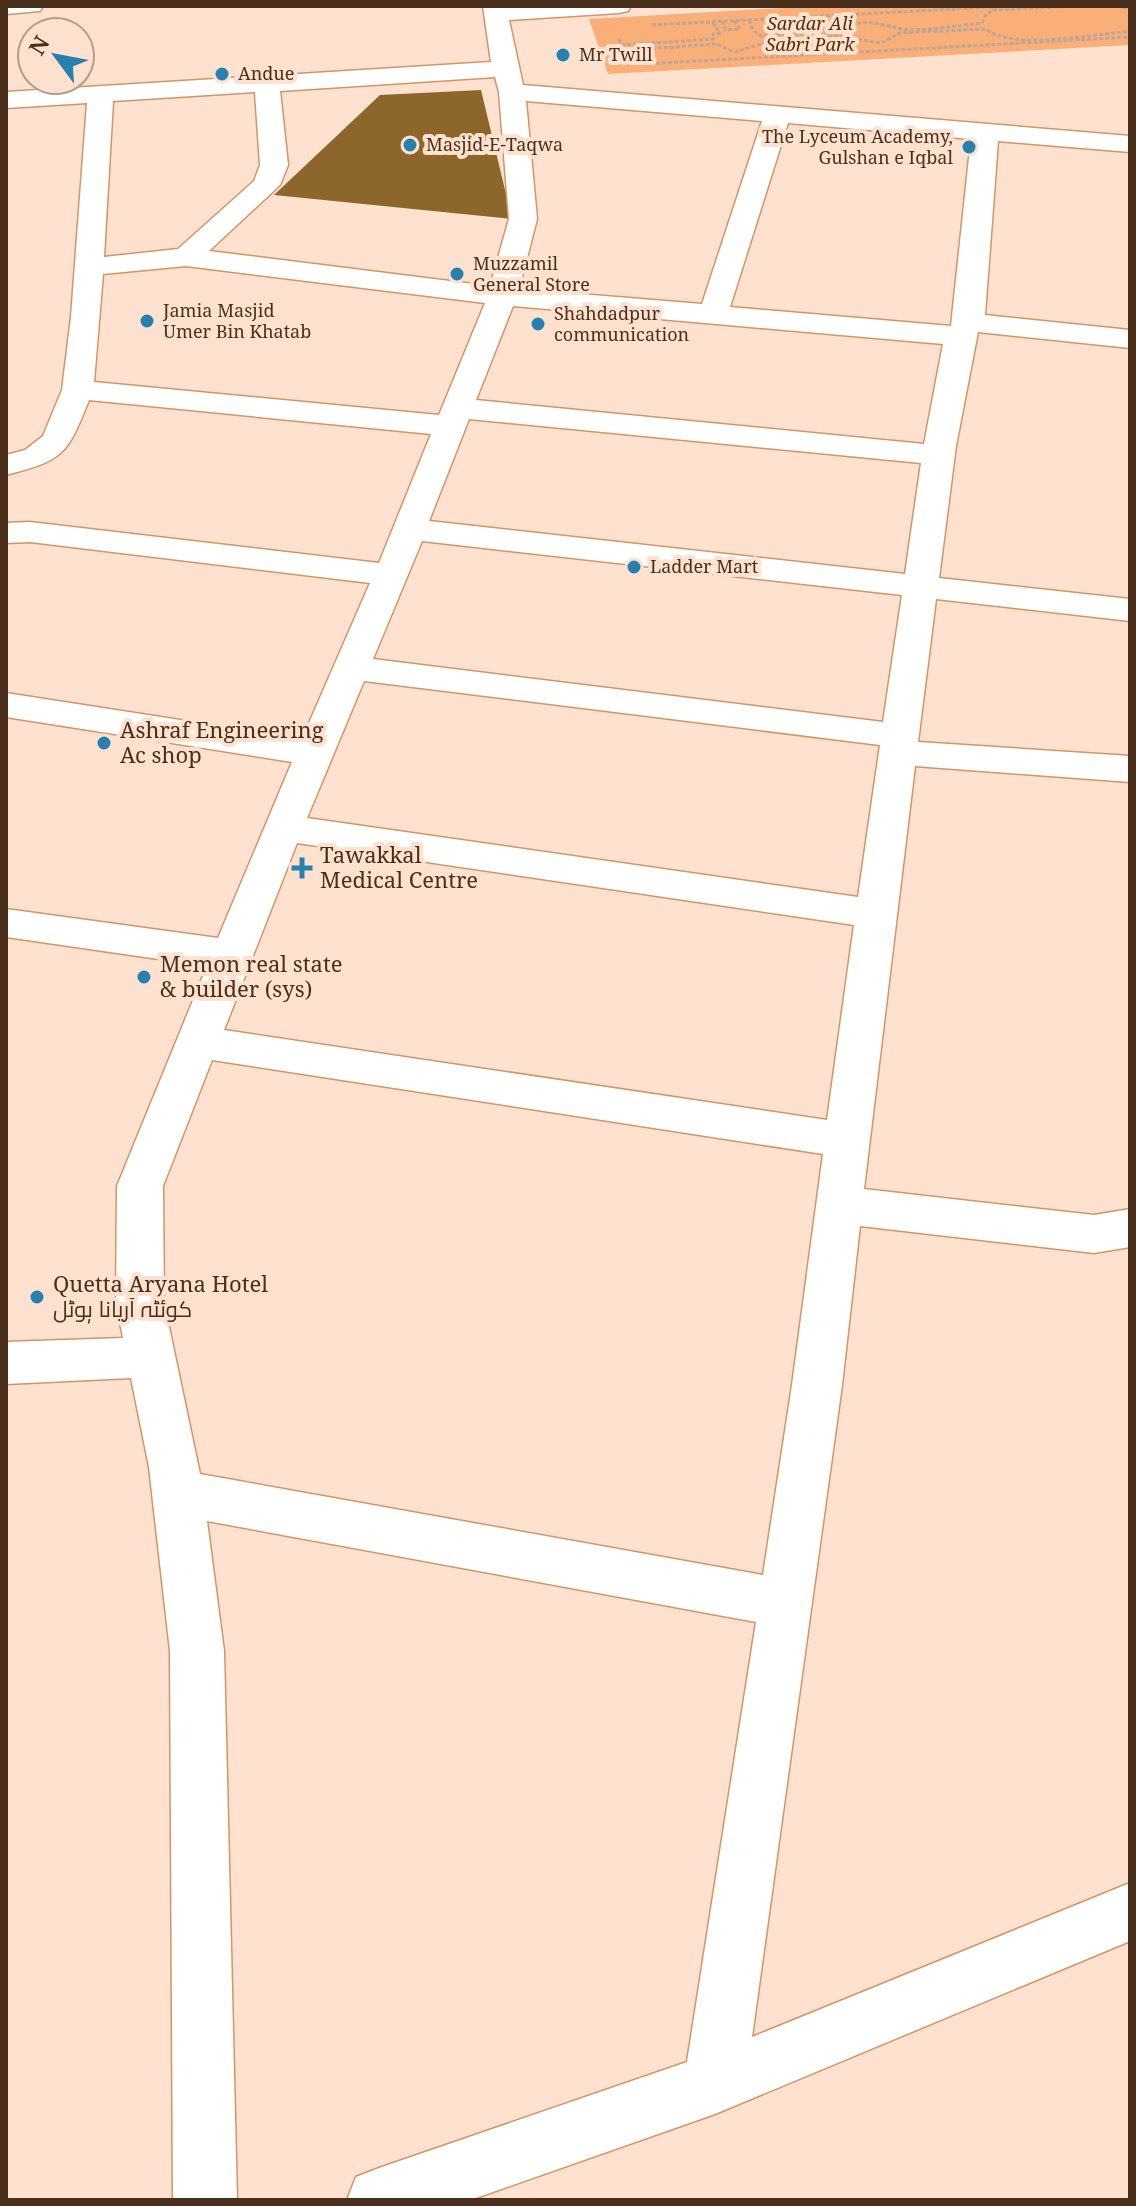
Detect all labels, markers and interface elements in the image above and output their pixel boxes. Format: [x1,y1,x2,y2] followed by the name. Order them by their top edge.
[765,11,855,56] park label: Sardar Ali Sabri Park
[16,16,96,96] north arrow
[21,30,56,60] text: N
[579,42,653,66] place label: Mr Twill
[554,46,572,64] marker: Mr Twill
[238,61,294,85] place label: Andue
[213,65,231,83] marker: Andue
[762,124,953,169] place label: The Lyceum Academy, Gulshan e Iqbal
[426,132,563,156] place label: Masjid-E-Taqwa
[401,136,419,154] marker: Masjid-E-Taqwa
[960,138,978,156] marker: The Lyceum Academy, Gulshan e Iqbal
[473,251,590,296] place label: Muzzamil General Store
[448,265,466,283] marker: Muzzamil General Store
[162,298,311,343] place label: Jamia Masjid Umer Bin Khatab
[554,301,690,346] place label: Shahdadpur communication
[138,312,156,330] marker: Jamia Masjid Umer Bin Khatab
[529,315,547,333] marker: Shahdadpur communication
[650,554,758,578] place label: Ladder Mart
[625,558,643,576] marker: Ladder Mart
[120,714,324,769] place label: Ashraf Engineering Ac shop
[95,734,113,752] marker: Ashraf Engineering Ac shop
[320,839,478,894] place label: Tawakkal Medical Centre
[291,857,313,879] marker: Tawakkal Medical Centre
[160,948,342,1003] place label: Memon real state & builder (sys)
[135,968,153,986] marker: Memon real state & builder (sys)
[53,1268,268,1324] place label: Quetta Aryana Hotel کوئٹہ آریانا ہوٹل
[28,1288,46,1306] marker: Quetta Aryana Hotel کوئٹہ آریانا ہوٹل

